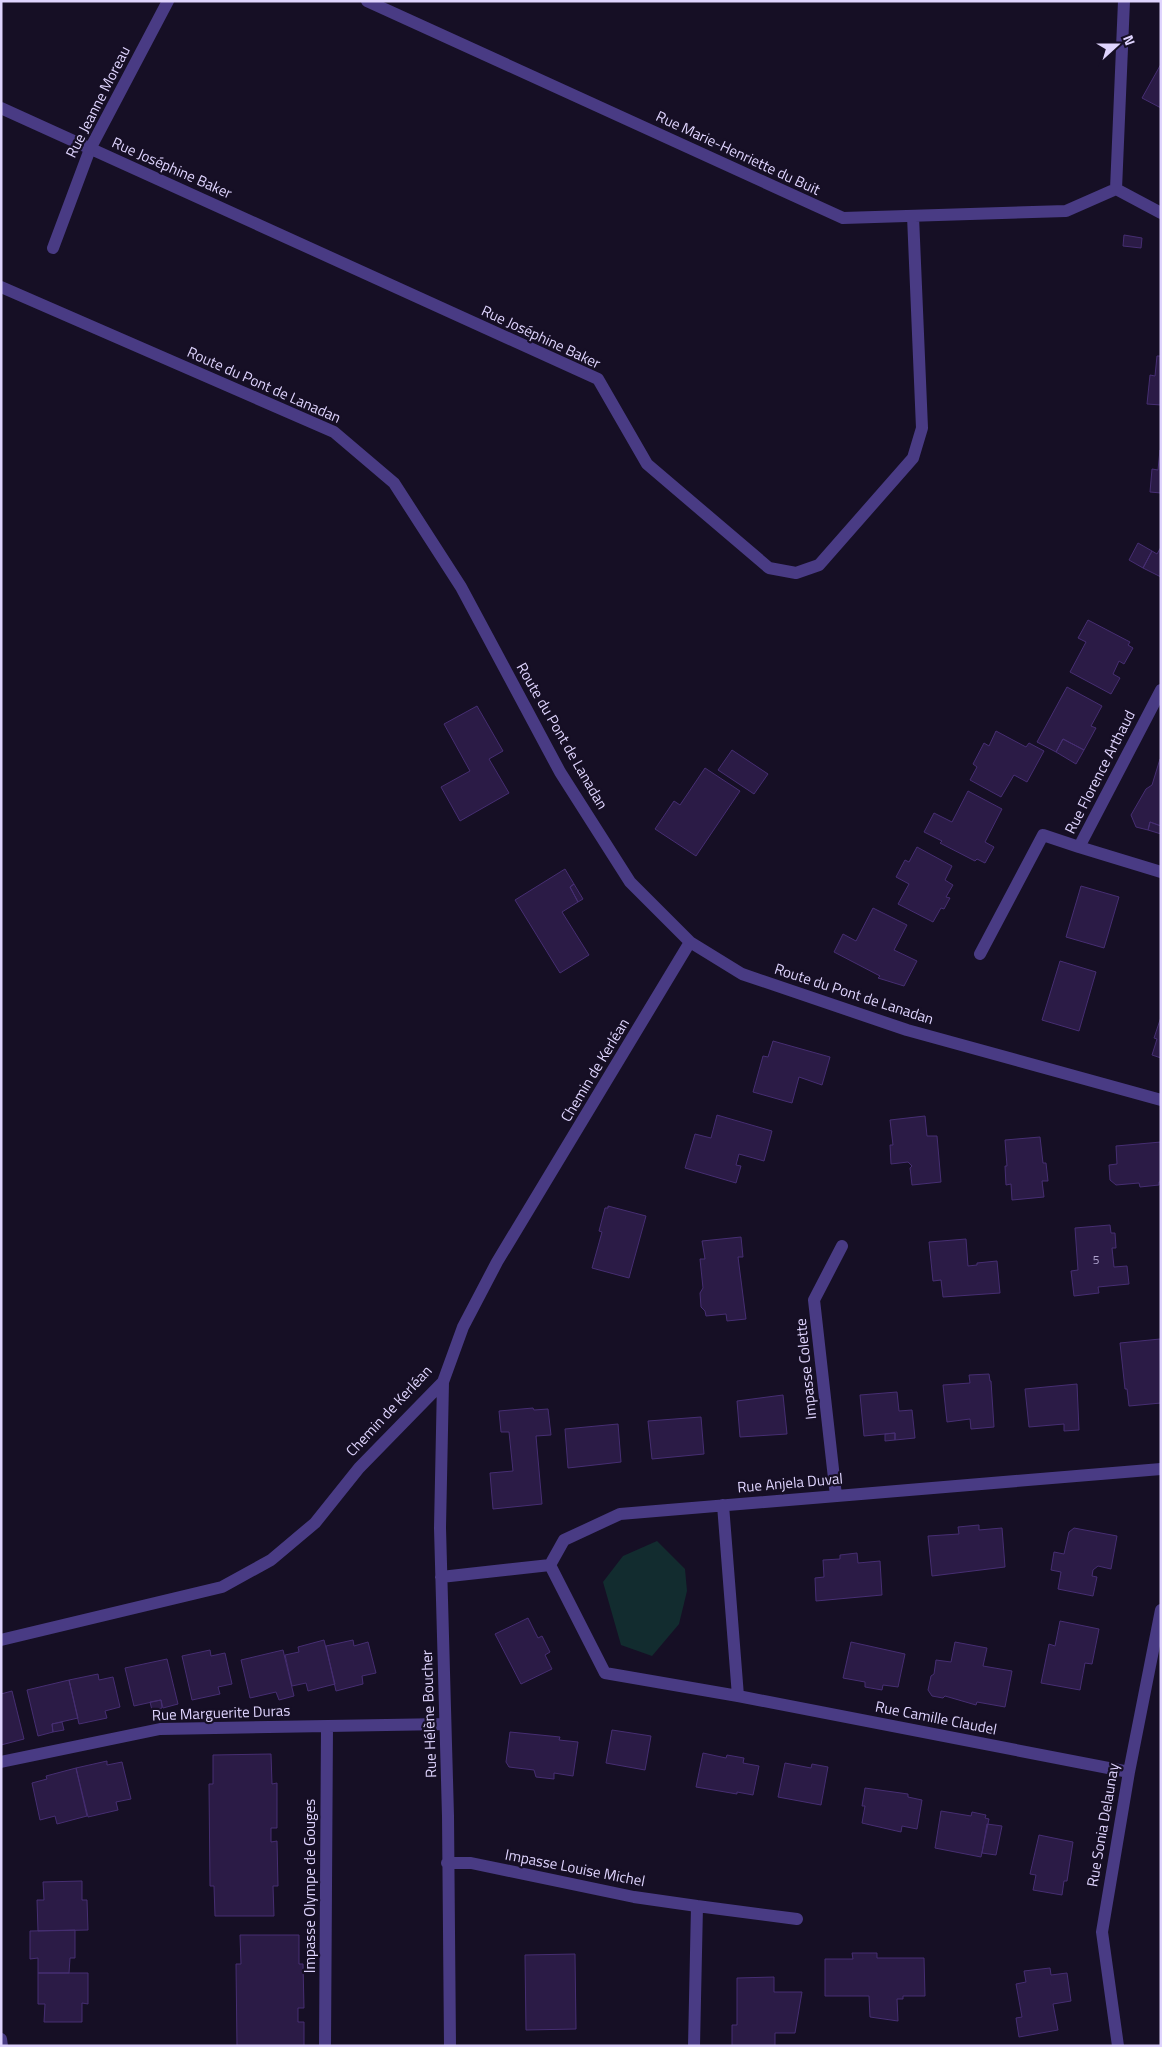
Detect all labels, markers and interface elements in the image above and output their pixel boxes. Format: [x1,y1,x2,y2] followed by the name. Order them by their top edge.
[1092,20,1142,70] north arrow
[1118,32,1141,48] text: N
[59,42,136,162] street label: Rue Jeanne Moreau
[652,104,825,201] street label: Rue Marie-Henriette du Buit
[108,131,236,204] street label: Rue Joséphine Baker
[478,299,605,374] street label: Rue Joséphine Baker
[184,340,345,429] street label: Route du Pont de Lanadan
[511,658,614,813] street label: Route du Pont de Lanadan
[1058,706,1141,838] street label: Rue Florence Arthaud
[772,957,937,1030] street label: Route du Pont de Lanadan
[554,1013,635,1126] street label: Chemin de Kerléan
[1093,1250,1100,1269] house number: 5
[789,1317,822,1421] street label: Impasse Colette
[340,1360,437,1461] street label: Chemin de Kerléan
[736,1466,844,1499] street label: Rue Anjela Duval
[415,1650,442,1778] street label: Rue Hélène Boucher
[873,1694,999,1741] street label: Rue Camille Claudel
[151,1699,291,1726] street label: Rue Marguerite Duras
[1080,1761,1125,1889] street label: Rue Sonia Delaunay
[298,1799,321,1973] street label: Impasse Olympe de Gouges
[503,1843,647,1892] street label: Impasse Louise Michel

